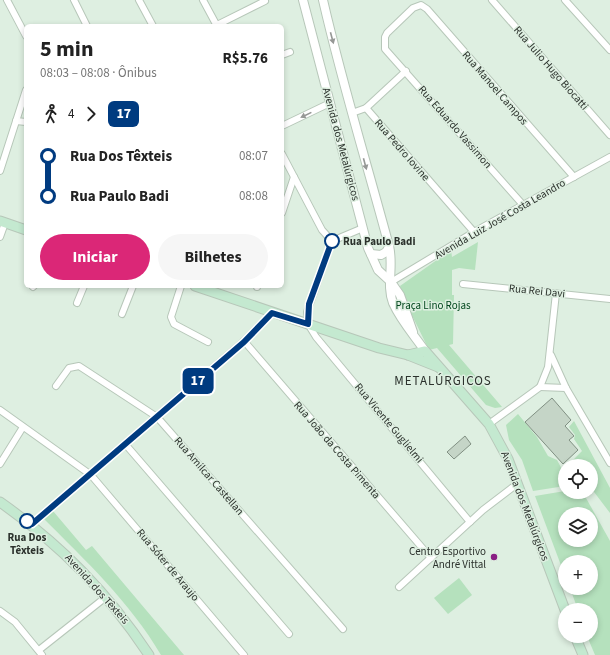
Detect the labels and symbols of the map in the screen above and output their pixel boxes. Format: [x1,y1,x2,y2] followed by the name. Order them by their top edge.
[510,23,592,113] street label: Rua Julio Hugo Biocatti
[329,32,335,44] one-way arrow
[459,48,532,129] street label: Rua Manoel Campos
[415,82,495,172] street label: Rua Eduardo Vassimon
[319,86,363,202] street label: Avenida dos Metalúrgicos
[300,112,312,118] one-way arrow
[371,116,433,185] street label: Rua Pedro Iovine
[362,158,368,170] one-way arrow
[432,175,568,263] street label: Avenida Luiz José Costa Leandro
[324,233,340,249] marker: Rua Paulo Badi
[343,234,415,249] place label: Rua Paulo Badi
[508,281,566,301] street label: Rua Rei Davi
[395,298,471,313] park label: Praça Lino Rojas
[180,368,216,394] line badge: 17
[394,372,492,390] district label: METALÚRGICOS
[351,380,427,466] street label: Rua Vicente Guglielmi
[290,398,384,502] street label: Rua João da Costa Pimenta
[171,434,247,518] street label: Rua Amilcar Castellan
[497,449,553,563] street label: Avenida dos Metalúrgicos
[19,513,35,529] marker: Rua Dos Têxteis
[133,526,203,604] street label: Rua Sóter de Araujo
[8,530,47,558] place label: Rua Dos Têxteis
[409,544,486,572] place label: Centro Esportivo André Vittal
[62,551,133,628] street label: Avenida dos Têxteis
[489,552,499,562] marker: Centro Esportivo André Vittal

